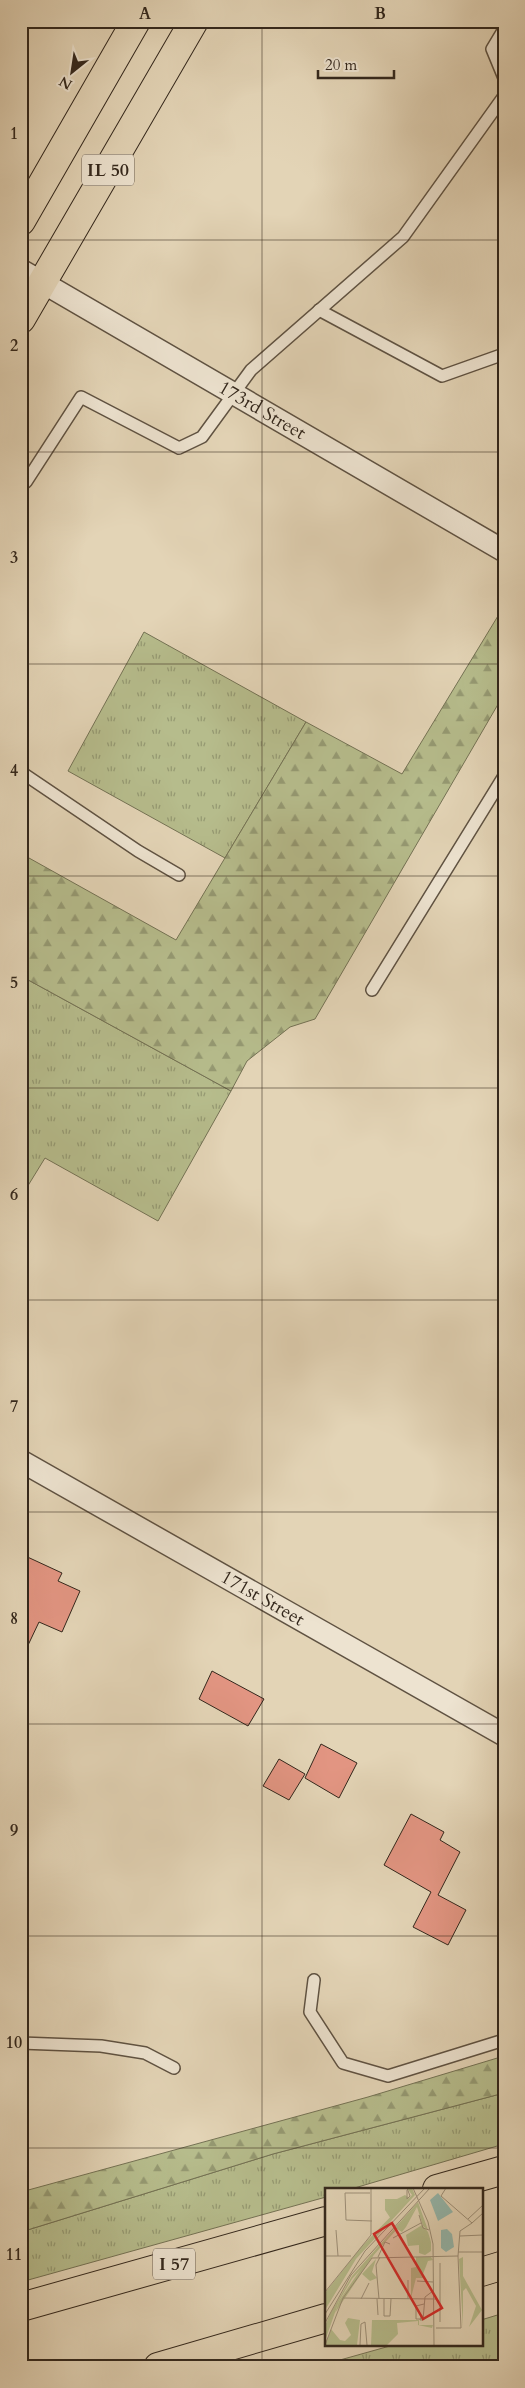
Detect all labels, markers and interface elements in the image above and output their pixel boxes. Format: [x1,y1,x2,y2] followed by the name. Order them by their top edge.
[139,3,151,25] text: A
[374,3,386,25] text: B
[48,48,98,98] north arrow
[318,48,394,80] scale bar
[325,55,357,75] text: 20 m
[56,72,76,94] text: N
[10,123,18,145] text: 1
[82,154,134,186] road number: IL 50
[10,335,18,357] text: 2
[214,375,311,446] street label: 173rd Street
[10,547,18,569] text: 3
[10,760,18,782] text: 4
[10,972,18,994] text: 5
[10,1184,18,1206] text: 6
[10,1396,18,1418] text: 7
[216,1564,309,1632] street label: 171st Street
[10,1608,18,1630] text: 8
[10,1820,18,1842] text: 9
[6,2032,22,2054] text: 10
[325,2188,482,2346] inset map
[6,2244,22,2266] text: 11
[153,2248,195,2280] road number: I 57

